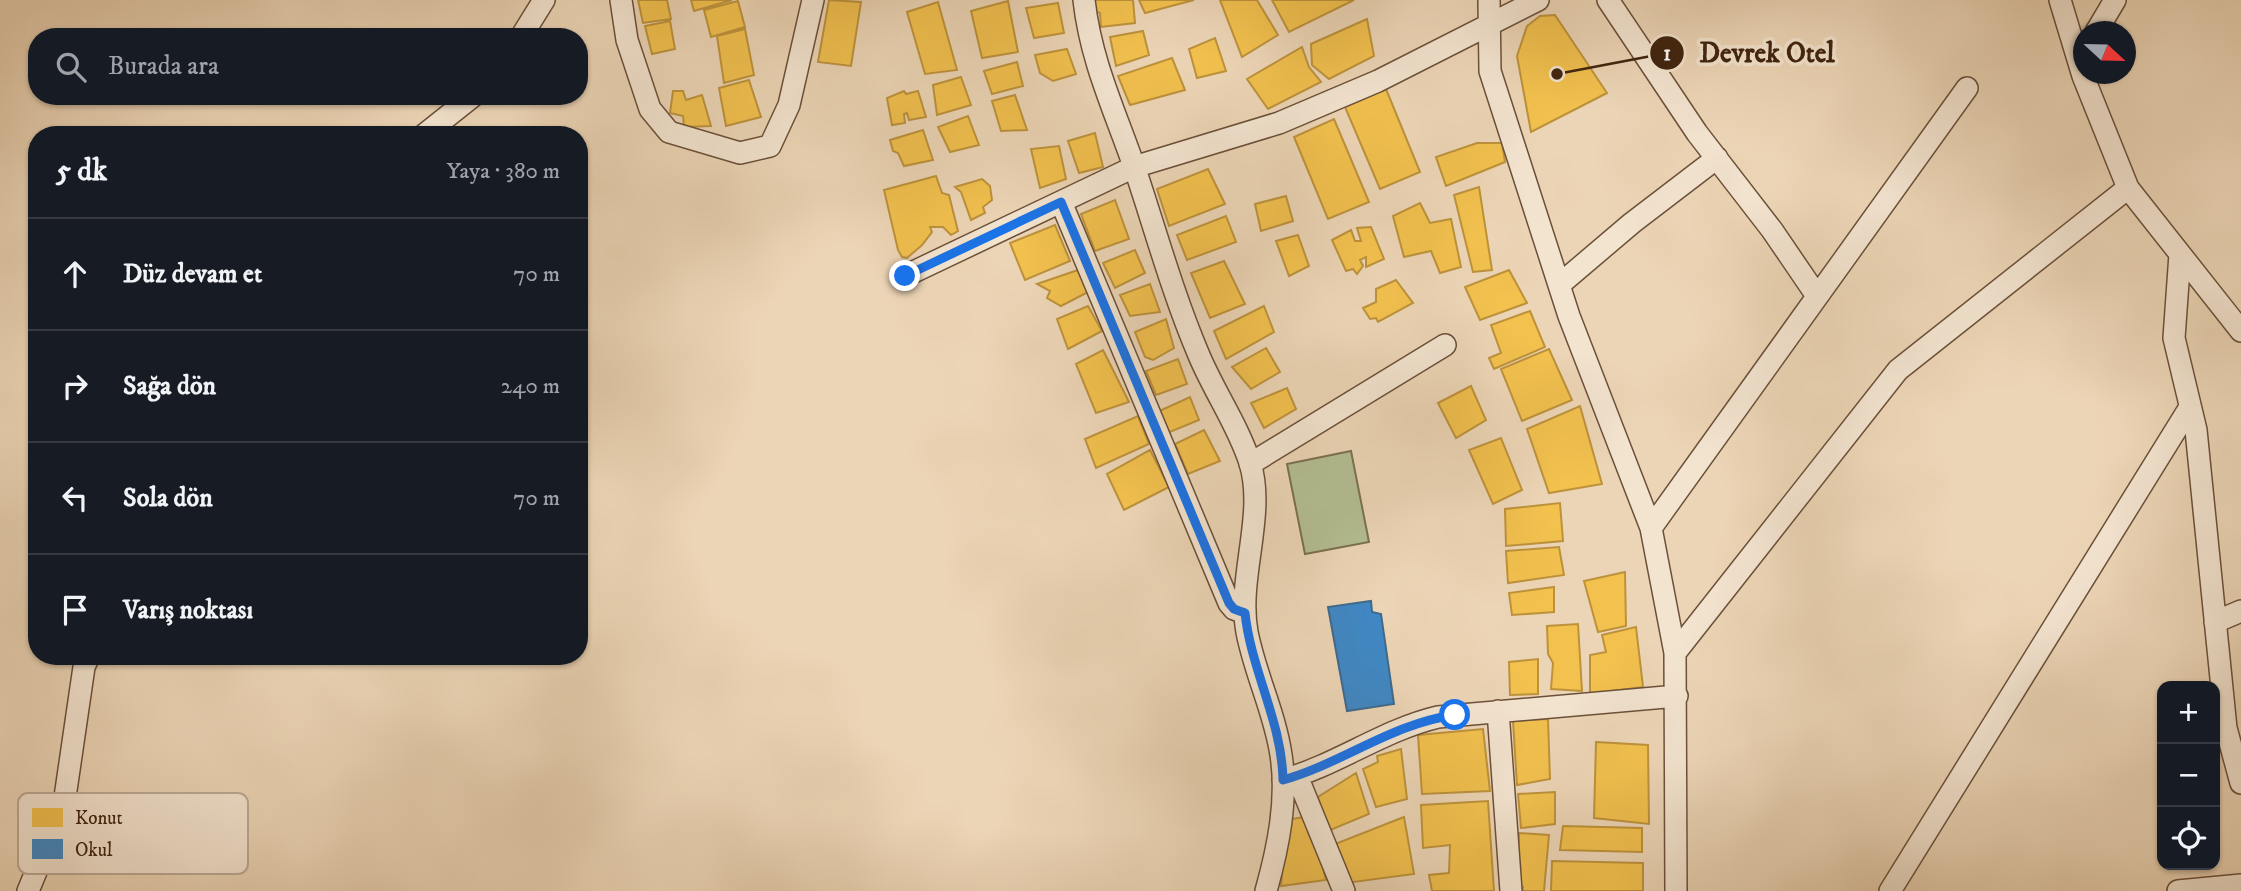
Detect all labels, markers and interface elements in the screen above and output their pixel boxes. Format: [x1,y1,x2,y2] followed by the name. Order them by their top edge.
[2073,21,2136,84] north arrow
[28,28,588,105] search box
[1650,28,1848,77] callout: Devrek Otel
[1699,36,1835,71] text: Devrek Otel
[1663,41,1671,67] text: 1
[52,48,90,86] icon: search
[108,50,219,83] text: Burada ara
[56,153,107,190] text: 5 dk
[447,157,560,186] text: Yaya · 380 m
[56,255,94,293] icon: ahead
[123,258,262,291] text: Düz devam et
[513,260,560,289] text: 70 m
[889,260,920,291] route end
[56,367,94,405] icon: right
[123,370,216,403] text: Sağa dön
[501,372,560,401] text: 240 m
[56,479,94,517] icon: left
[123,482,213,515] text: Sola dön
[513,484,560,513] text: 70 m
[56,591,94,629] icon: arrive
[123,594,253,627] text: Varış noktası
[2157,681,2220,870] map controls
[2157,681,2220,744] button: +
[1439,699,1470,730] route start
[2157,744,2220,807] button: −
[18,793,248,874] legend
[75,807,123,830] text: Konut
[2157,807,2220,870] button: locate
[75,839,113,862] text: Okul

